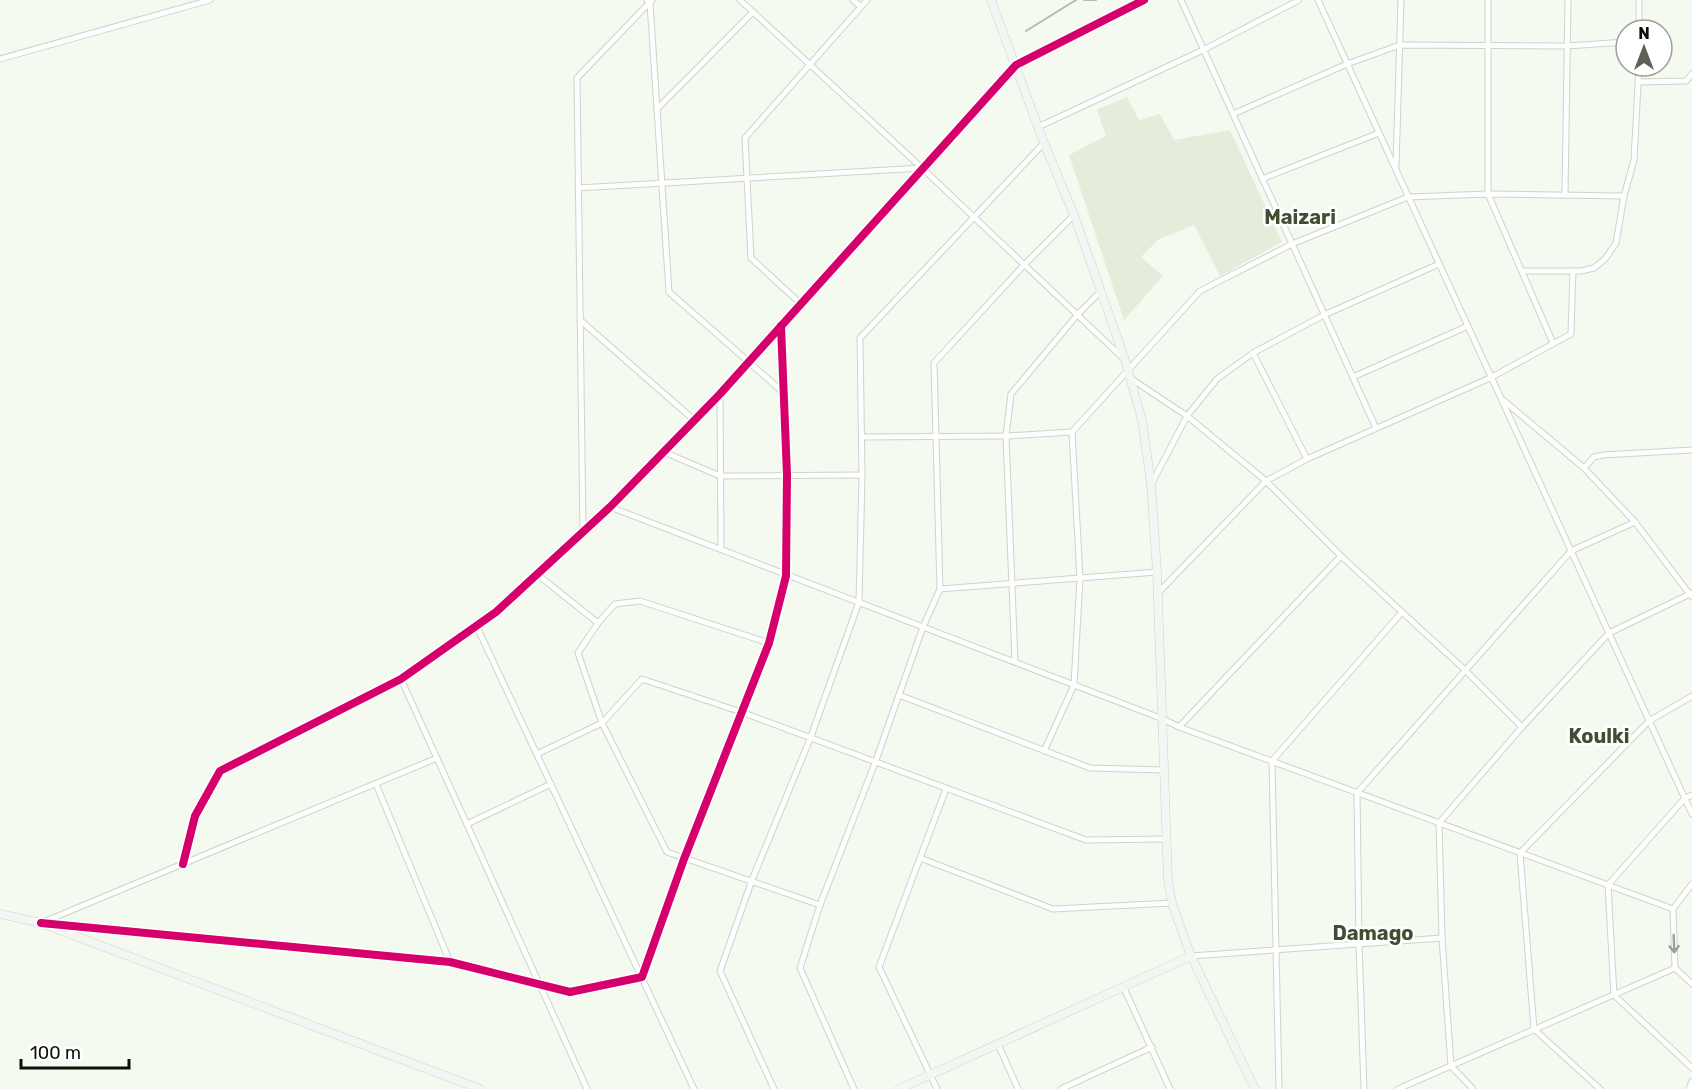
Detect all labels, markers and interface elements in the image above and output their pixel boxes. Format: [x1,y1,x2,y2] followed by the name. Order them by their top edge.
[1614,18,1674,78] north arrow
[1638,24,1650,43] text: N
[1264,205,1336,229] district label: Maizari
[1569,724,1629,748] district label: Koulki
[1332,921,1414,945] district label: Damago
[1668,934,1680,954] one-way arrow
[21,1032,129,1070] scale bar
[30,1042,81,1064] text: 100 m

